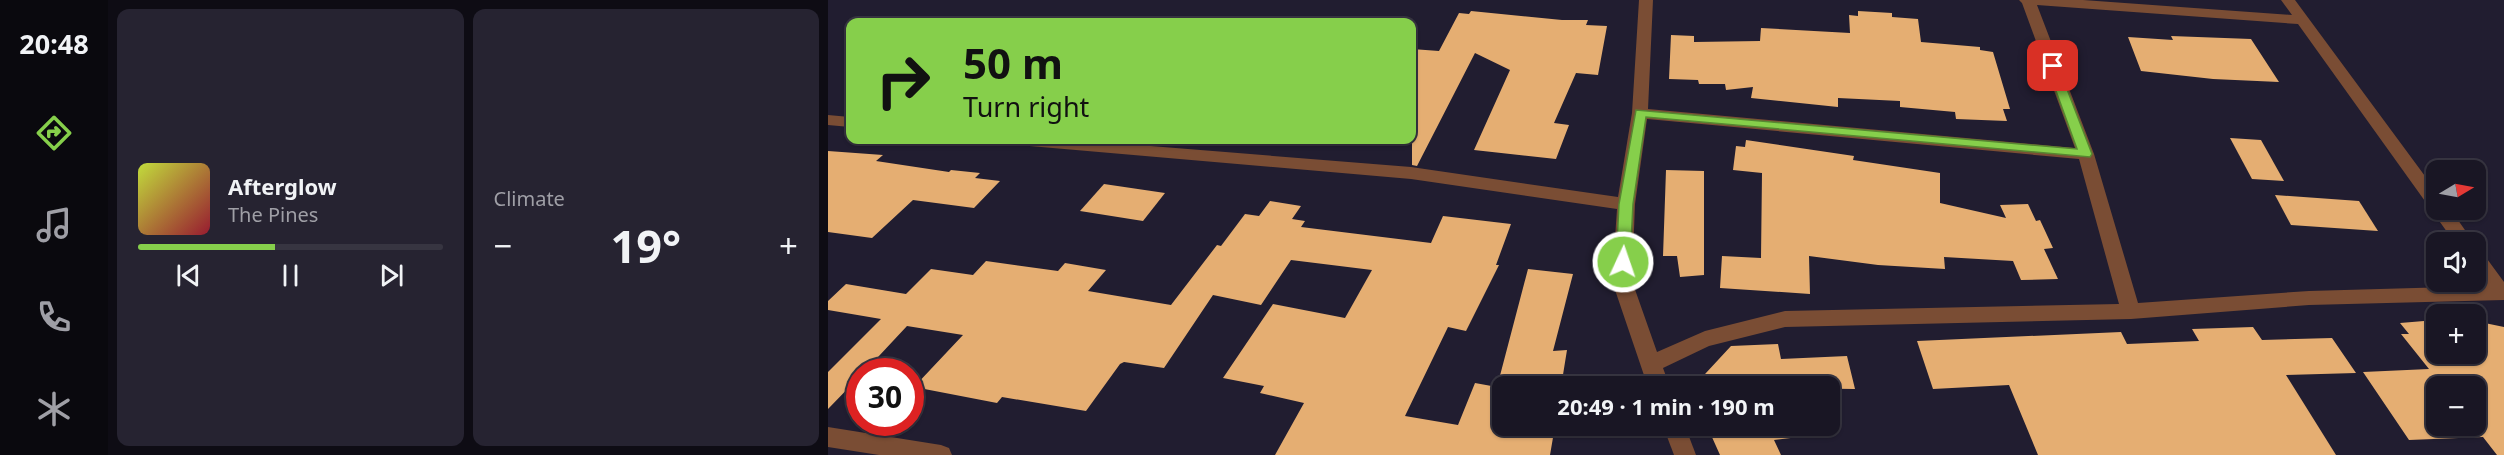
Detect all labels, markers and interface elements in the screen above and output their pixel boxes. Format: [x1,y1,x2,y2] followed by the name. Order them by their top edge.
[19,25,89,62] text: 20:48
[963,34,1063,91] text: 50 m
[2027,40,2078,91] pin
[864,42,942,120] icon: right
[2036,49,2069,82] icon: arrive
[963,88,1089,125] text: Turn right
[33,112,75,154] icon: directions
[2426,160,2486,220] north arrow
[2426,160,2486,436] map controls
[228,171,337,201] text: Afterglow
[494,185,565,212] text: Climate
[228,201,318,228] text: The Pines
[33,204,75,246] icon: music
[610,215,681,276] text: 19°
[494,223,512,268] text: −
[779,223,798,268] text: +
[1591,230,1655,294] position arrow
[2426,232,2486,292] button: sound
[172,259,205,292] icon: previous
[274,259,307,292] icon: pause
[375,259,408,292] icon: next
[33,296,75,338] icon: phone
[2426,304,2486,364] button: +
[846,358,924,436] speed limit sign: 30
[2426,376,2486,436] button: −
[33,388,75,430] icon: climate
[1557,391,1775,421] text: 20:49 · 1 min · 190 m

